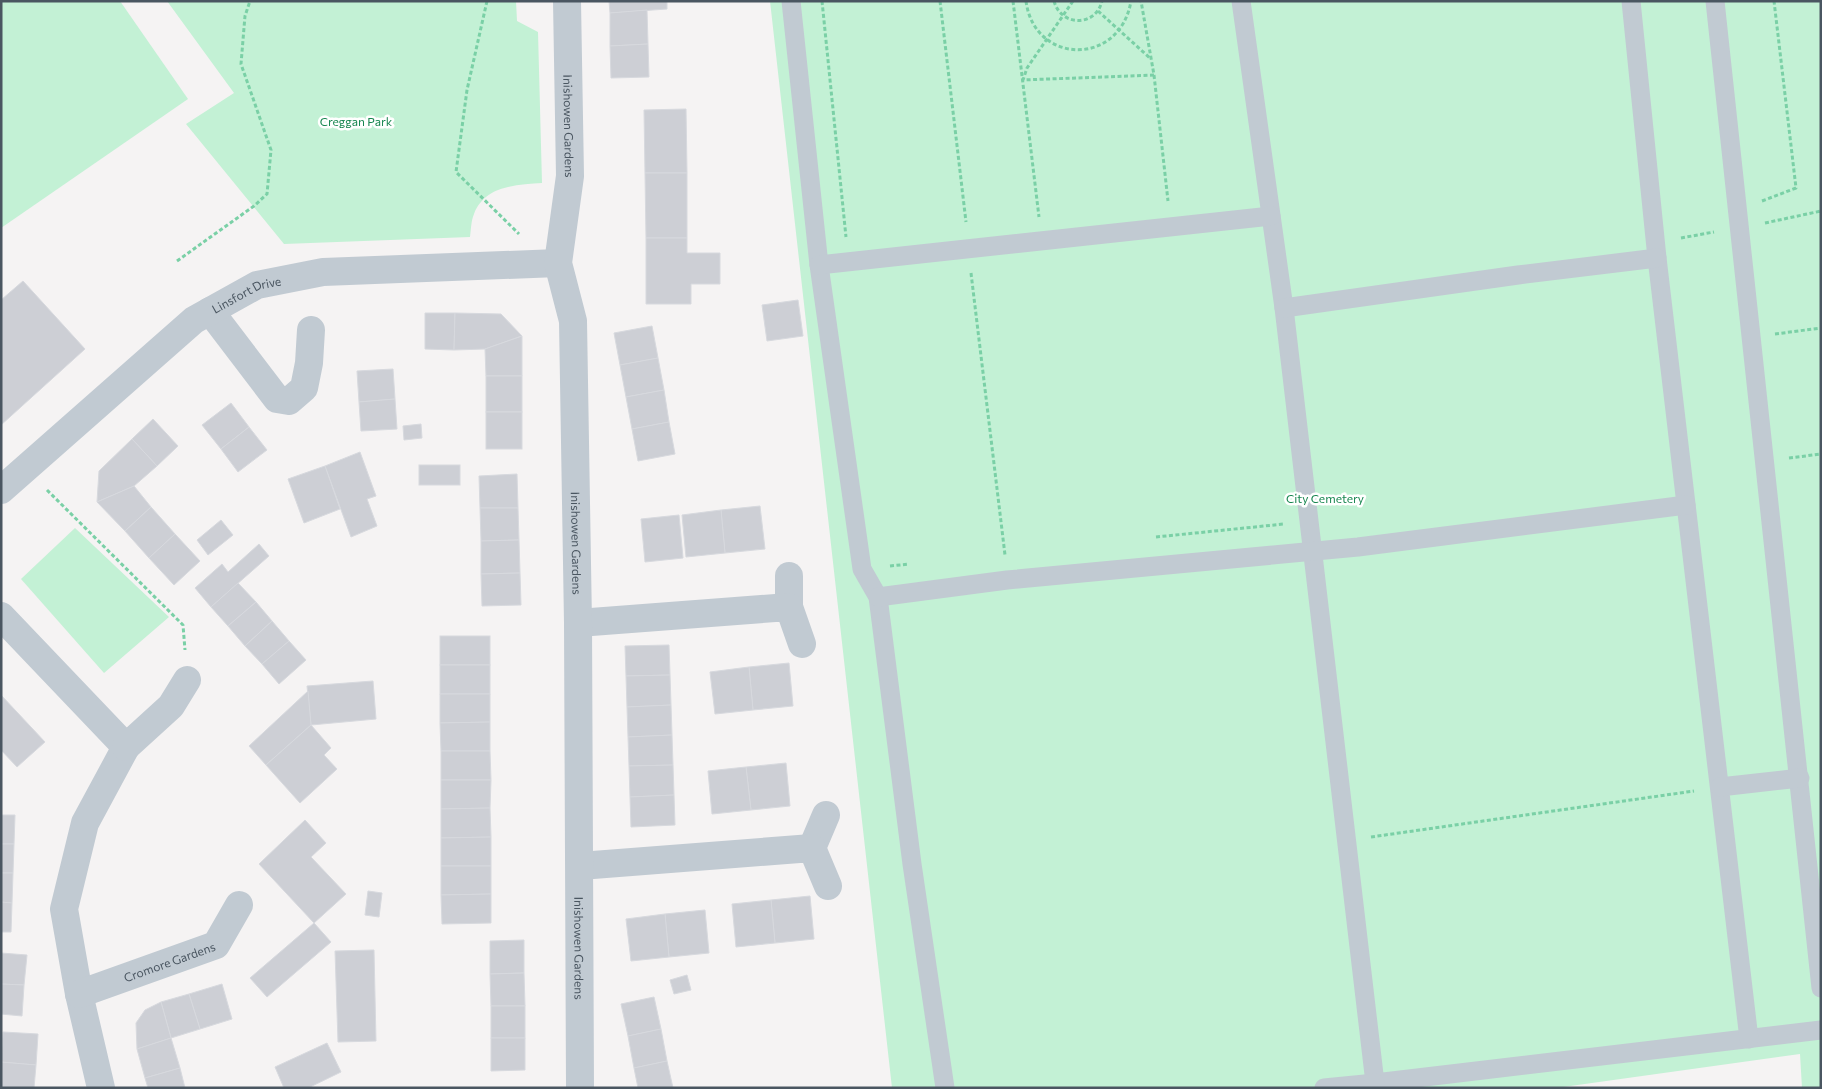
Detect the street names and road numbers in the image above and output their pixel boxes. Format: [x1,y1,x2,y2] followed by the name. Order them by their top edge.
[561,74,577,178] street label: Inishowen Gardens
[209,273,282,316] street label: Linsfort Drive
[569,492,585,595] street label: Inishowen Gardens
[572,897,587,1000] street label: Inishowen Gardens
[122,939,217,984] street label: Cromore Gardens

